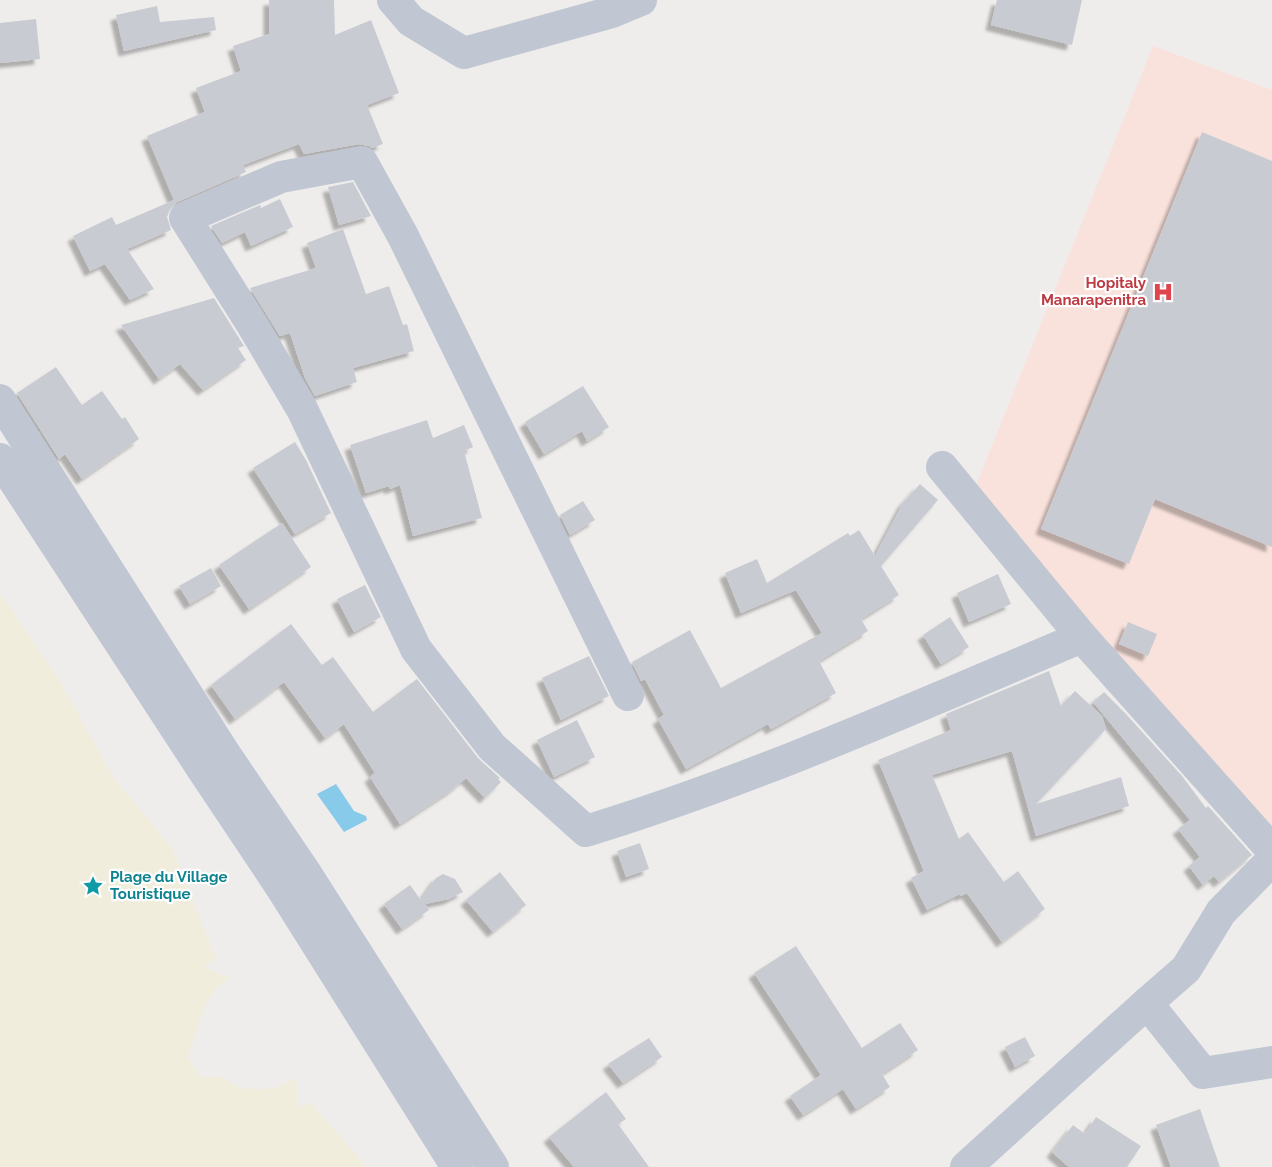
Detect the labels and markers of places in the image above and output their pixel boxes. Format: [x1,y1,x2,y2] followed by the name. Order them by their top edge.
[1041,274,1147,309] place label: Hopitaly Manarapenitra
[1151,280,1175,304] hospital icon: Hopitaly Manarapenitra
[110,868,227,903] place label: Plage du Village Touristique
[81,874,105,898] place icon: Plage du Village Touristique

